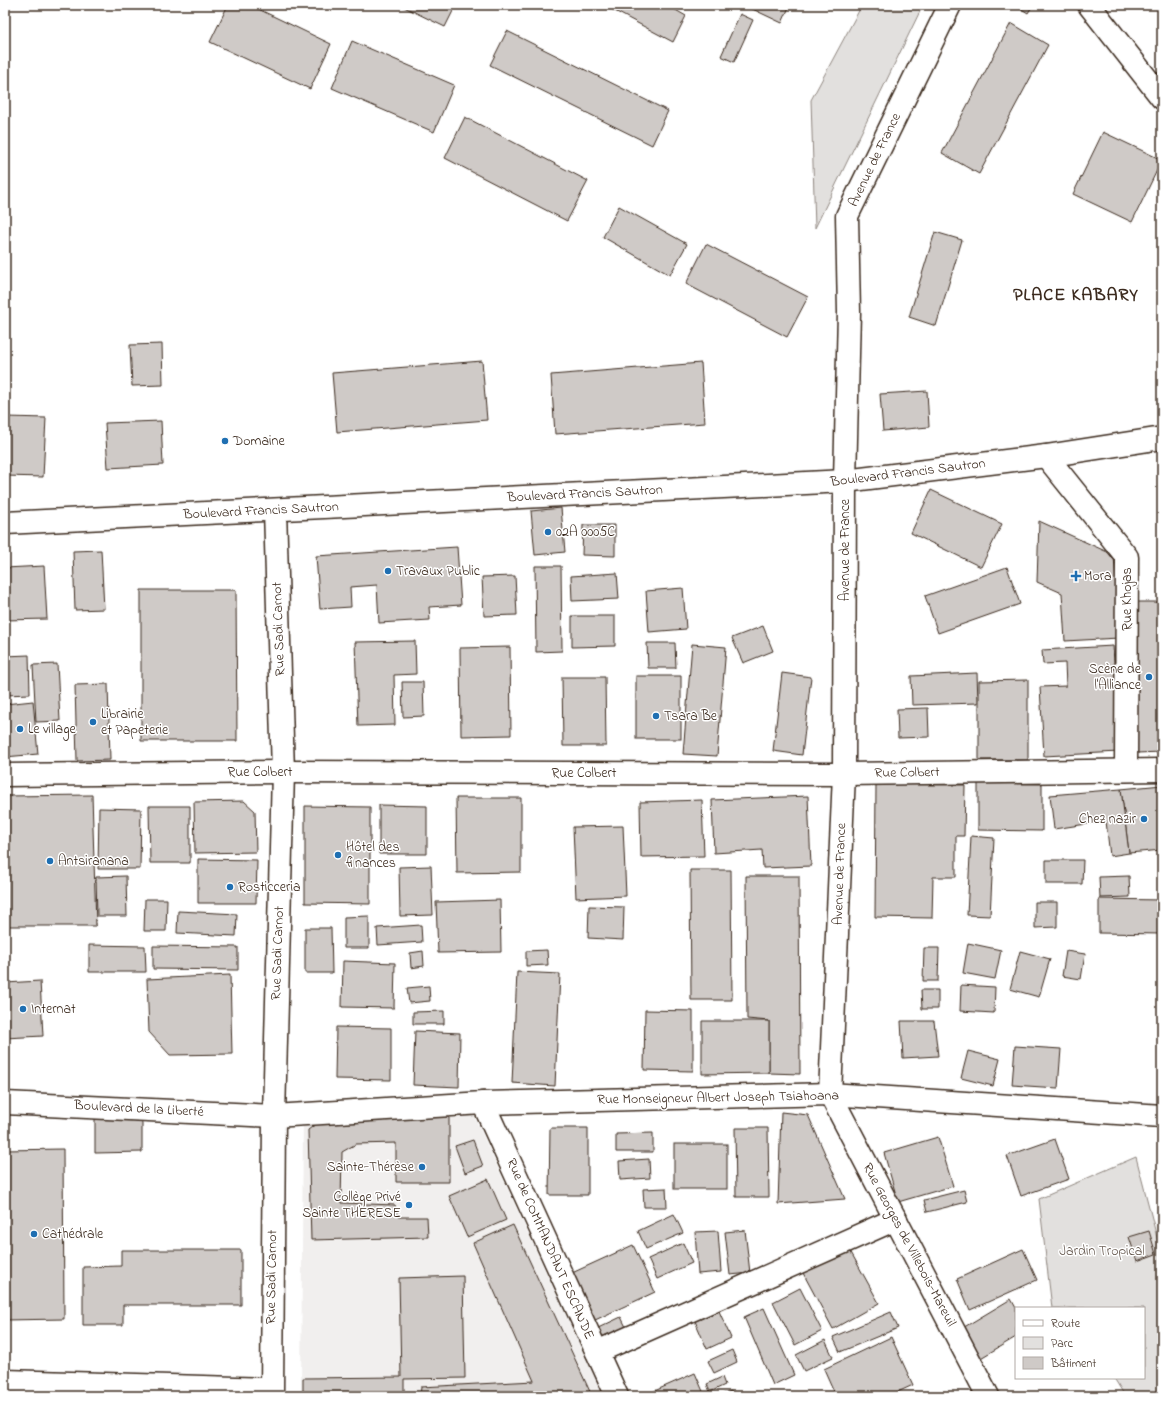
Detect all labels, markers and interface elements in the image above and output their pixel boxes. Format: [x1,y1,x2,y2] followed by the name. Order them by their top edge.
[843,109,907,211] street label: Avenue de France
[1013,283,1139,309] district label: PLACE KABARY
[232,431,285,452] place label: Domaine
[220,436,230,446] marker: Domaine
[828,453,987,493] street label: Boulevard Francis Sautron
[506,479,663,509] street label: Boulevard Francis Sautron
[182,496,339,526] street label: Boulevard Francis Sautron
[835,498,856,601] street label: Avenue de France
[556,522,615,543] place label: 02A 0005C
[543,527,553,537] marker: 02A 0005C
[396,561,481,582] place label: Travaux Public
[383,566,393,576] marker: Travaux Public
[1084,566,1112,587] place label: Mora
[1117,567,1138,631] street label: Rue Khojas
[1071,571,1081,581] marker: Mora
[267,581,291,677] street label: Rue Sadi Carnot
[1089,659,1142,696] place label: Scène de l'Alliance
[1144,672,1154,682] marker: Scène de l'Alliance
[101,704,169,741] place label: Librairie et Papeterie
[664,706,718,727] place label: Tsara Be
[651,711,661,721] marker: Tsara Be
[88,717,98,727] marker: Librairie et Papeterie
[28,719,76,741] place label: Le village
[15,724,25,734] marker: Le village
[227,762,293,783] street label: Rue Colbert
[874,762,940,784] street label: Rue Colbert
[551,763,617,784] street label: Rue Colbert
[1079,809,1137,830] place label: Chez nazir
[1139,814,1149,824] marker: Chez nazir
[828,822,852,925] street label: Avenue de France
[346,837,400,874] place label: Hôtel des finances
[333,850,343,860] marker: Hôtel des finances
[58,851,129,872] place label: Antsiranana
[45,856,55,866] marker: Antsiranana
[238,877,301,898] place label: Rosticceria
[225,882,235,892] marker: Rosticceria
[266,905,290,1001] street label: Rue Sadi Carnot
[31,999,76,1020] place label: Internat
[18,1004,28,1014] marker: Internat
[597,1085,839,1112] street label: Rue Monseigneur Albert Joseph Tsiahoana
[73,1095,205,1123] street label: Boulevard de la Liberté
[500,1155,600,1343] street label: Rue de COMMANDANT ESCANDE
[327,1157,415,1178] place label: Sainte-Thérèse
[856,1159,961,1331] street label: Rue Georges de Villebois-Mareuil
[417,1162,427,1172] marker: Sainte-Thérèse
[302,1187,402,1224] place label: Collège Privé Sainte THERESE
[404,1200,414,1210] marker: Collège Privé Sainte THERESE
[42,1224,104,1245] place label: Cathédrale
[29,1229,39,1239] marker: Cathédrale
[261,1229,283,1324] street label: Rue Sadi Carnot
[1059,1241,1145,1262] park label: Jardin Tropical
[1015,1307,1145,1379] legend
[1051,1315,1081,1333] text: Route
[1051,1335,1073,1353] text: Parc
[1050,1355,1096,1373] text: Bâtiment

